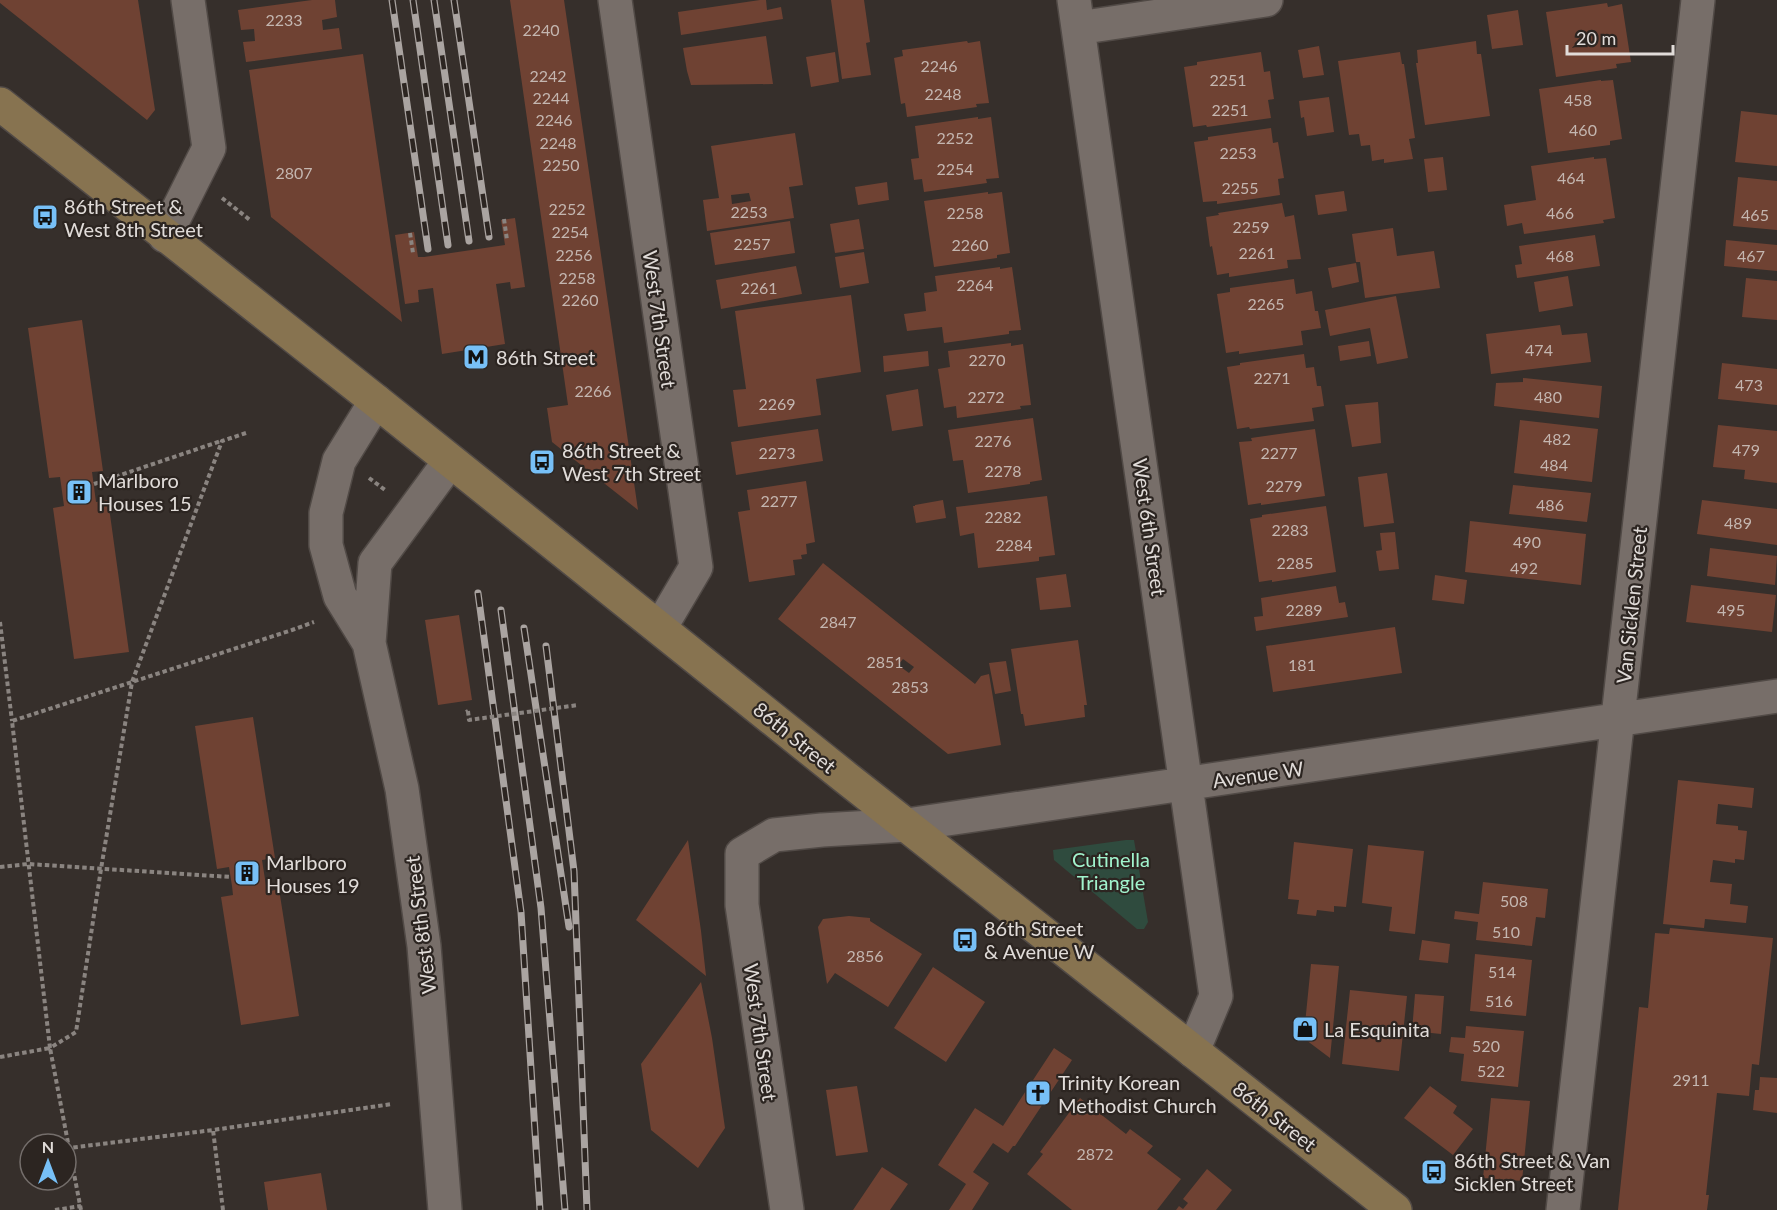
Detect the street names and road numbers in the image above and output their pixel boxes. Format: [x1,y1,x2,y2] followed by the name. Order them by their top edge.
[638,249,682,389] street label: West 7th Street
[1128,457,1172,597] street label: West 6th Street
[1611,525,1651,685] street label: Van Sicklen Street
[749,696,841,778] street label: 86th Street
[1211,756,1305,792] street label: Avenue W
[400,855,440,995] street label: West 8th Street
[739,962,783,1102] street label: West 7th Street
[1228,1076,1322,1156] street label: 86th Street

